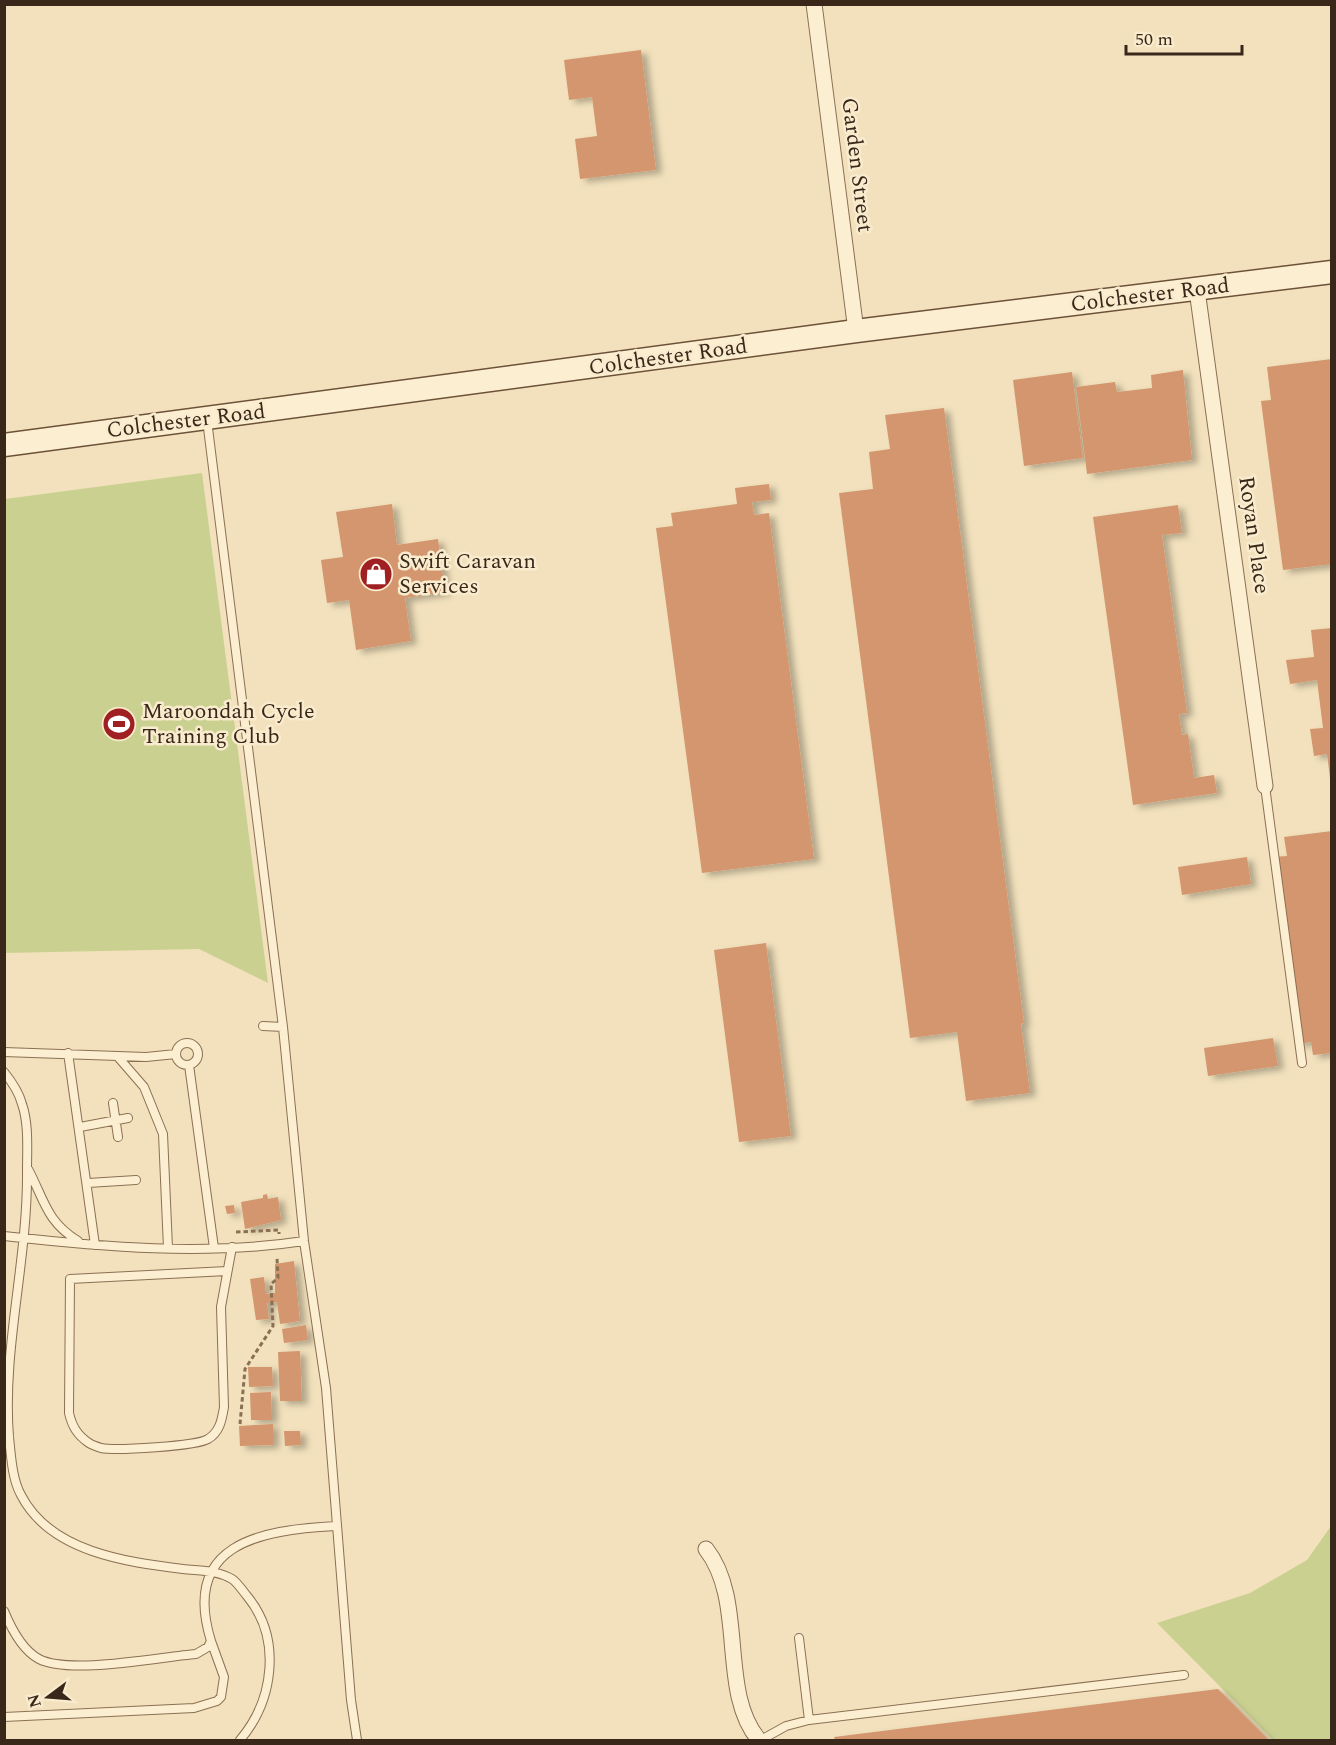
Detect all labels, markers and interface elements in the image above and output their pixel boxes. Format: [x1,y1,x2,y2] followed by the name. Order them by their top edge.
[1126,18,1242,56] scale bar
[1135,26,1173,53] text: 50 m
[832,96,882,234] street label: Garden Street
[1069,269,1231,321] street label: Colchester Road
[587,330,749,384] street label: Colchester Road
[105,395,267,447] street label: Colchester Road
[1229,474,1279,596] street label: Royan Place
[399,545,536,603] place label: Swift Caravan Services
[358,556,394,592] shop icon: Swift Caravan Services
[142,695,315,753] place label: Maroondah Cycle Training Club
[101,706,137,742] sports icon: Maroondah Cycle Training Club
[18,1667,78,1727] north arrow
[21,1691,48,1710] text: N

